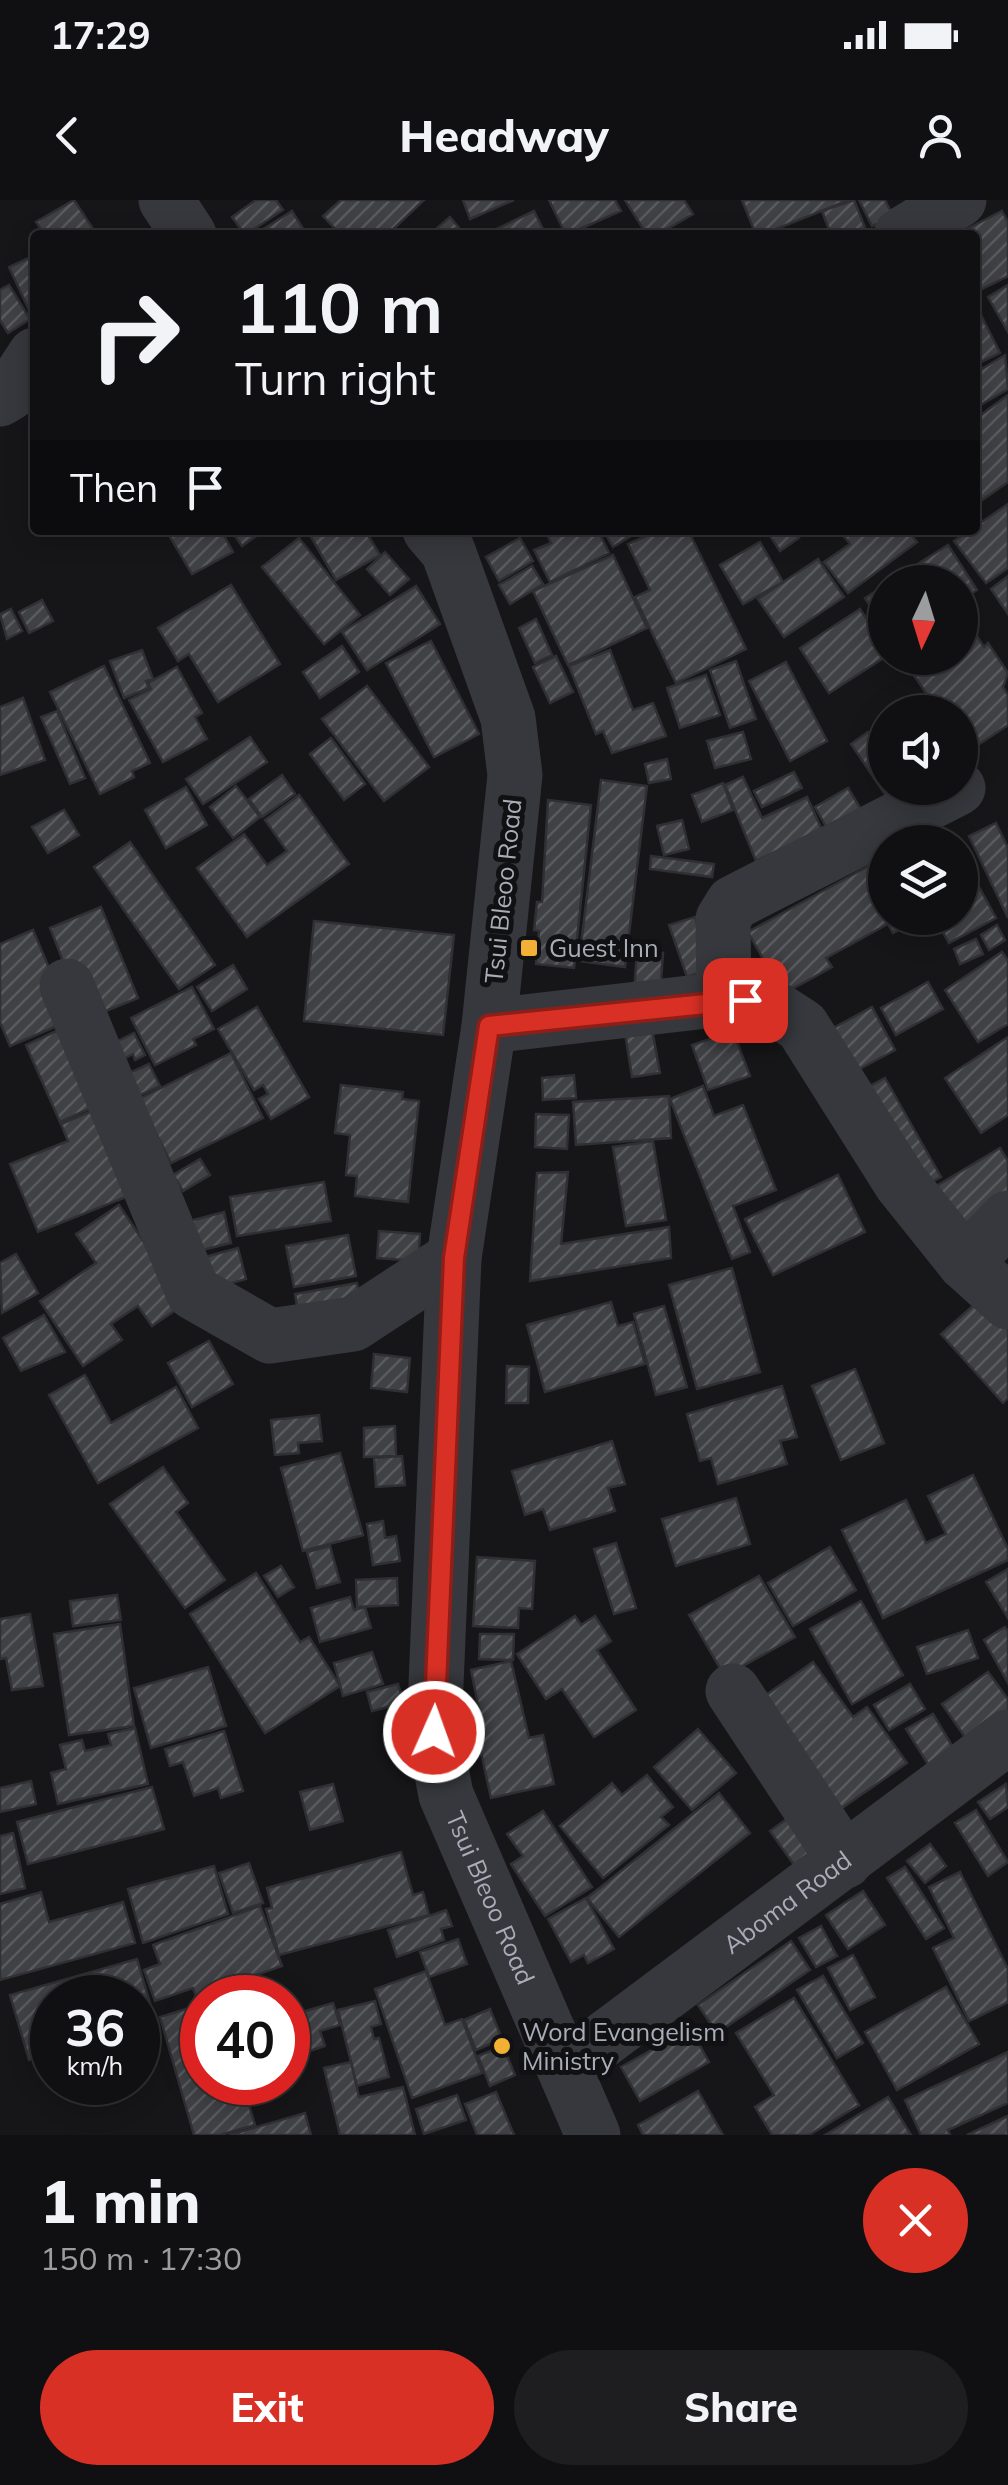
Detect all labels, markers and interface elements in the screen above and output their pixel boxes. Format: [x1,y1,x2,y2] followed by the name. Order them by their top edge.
[50,11,151,59] text: 17:29
[399,107,609,163] text: Headway
[40,108,95,163] icon: back
[913,108,968,163] icon: person
[235,263,443,351] text: 110 m
[70,270,200,400] icon: right
[235,350,436,406] text: Turn right
[178,460,233,515] icon: arrive
[70,464,158,512] text: Then
[868,565,978,675] north arrow
[868,565,978,935] map controls
[868,695,978,805] button: sound
[477,797,528,985] street label: Tsui Bleoo Road
[868,825,978,935] button: layers
[549,932,659,963] place label: Guest Inn
[518,937,540,959] marker: Guest Inn
[703,958,788,1043] pin
[718,973,773,1028] icon: arrive
[382,1680,486,1784] position arrow
[440,1806,542,1989] street label: Tsui Bleoo Road
[717,1844,857,1960] street label: Aboma Road
[180,1975,310,2105] speed limit sign: 40
[65,1996,125,2059] text: 36
[522,2016,725,2076] place label: Word Evangelism Ministry
[491,2035,513,2057] marker: Word Evangelism Ministry
[67,2050,123,2081] text: km/h
[40,2163,201,2238] text: 1 min
[863,2168,968,2273] button: close
[40,2238,242,2278] text: 150 m · 17:30
[40,2350,494,2465] button: Exit
[514,2350,968,2465] button: Share

